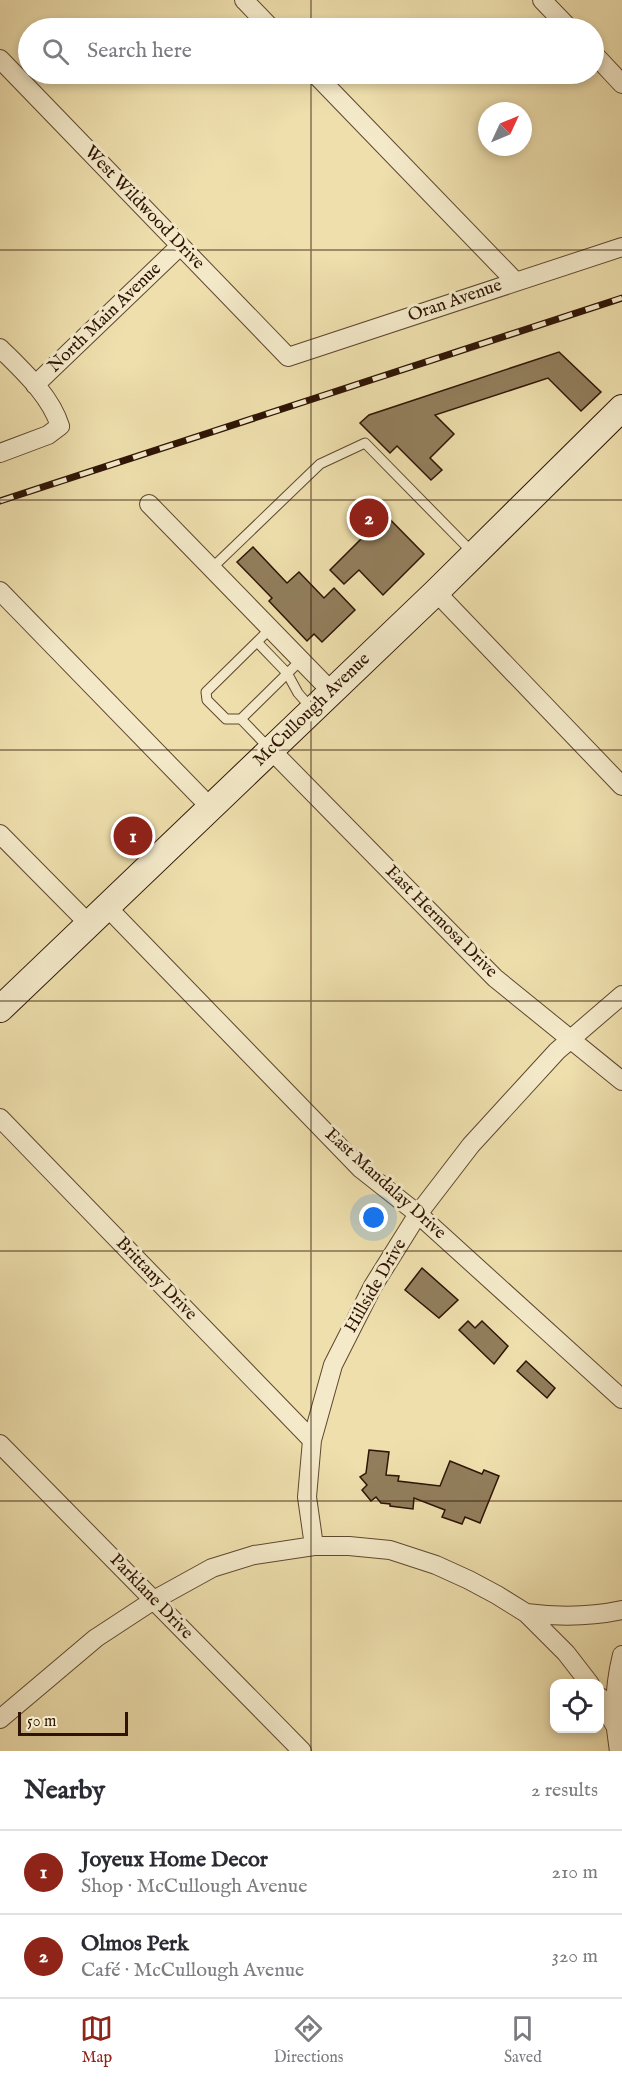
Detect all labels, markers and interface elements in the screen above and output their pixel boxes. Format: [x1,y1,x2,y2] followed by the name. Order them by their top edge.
[18,18,604,84] search box
[39,35,72,68] icon: search
[87,37,192,65] text: Search here
[478,102,532,156] north arrow
[79,141,209,275] street label: West Wildwood Drive
[43,258,167,378] street label: North Main Avenue
[405,274,505,328] street label: Oran Avenue
[350,496,388,540] pin: 2
[249,648,375,772] street label: McCullough Avenue
[114,814,152,858] pin: 1
[380,861,502,983] street label: East Hermosa Drive
[319,1123,451,1245] street label: East Mandalay Drive
[359,1203,388,1232] your location
[110,1232,202,1326] street label: Brittany Drive
[340,1235,412,1337] street label: Hillside Drive
[104,1549,198,1645] street label: Parklane Drive
[550,1679,604,1733] map controls
[550,1679,604,1733] button: locate
[18,1709,128,1736] scale bar
[27,1712,56,1732] text: 50 m
[24,1774,105,1807] text: Nearby
[531,1778,598,1803] text: 2 results
[81,1846,268,1874] text: Joyeux Home Decor
[40,1860,47,1885] text: 1
[552,1860,598,1885] text: 210 m
[81,1874,307,1899] text: Shop · McCullough Avenue
[81,1930,189,1958] text: Olmos Perk
[39,1944,48,1969] text: 2
[552,1944,598,1969] text: 320 m
[81,1958,304,1983] text: Café · McCullough Avenue
[80,2012,113,2068] tab: Map
[274,2012,343,2068] tab: Directions
[504,2012,542,2068] tab: Saved

